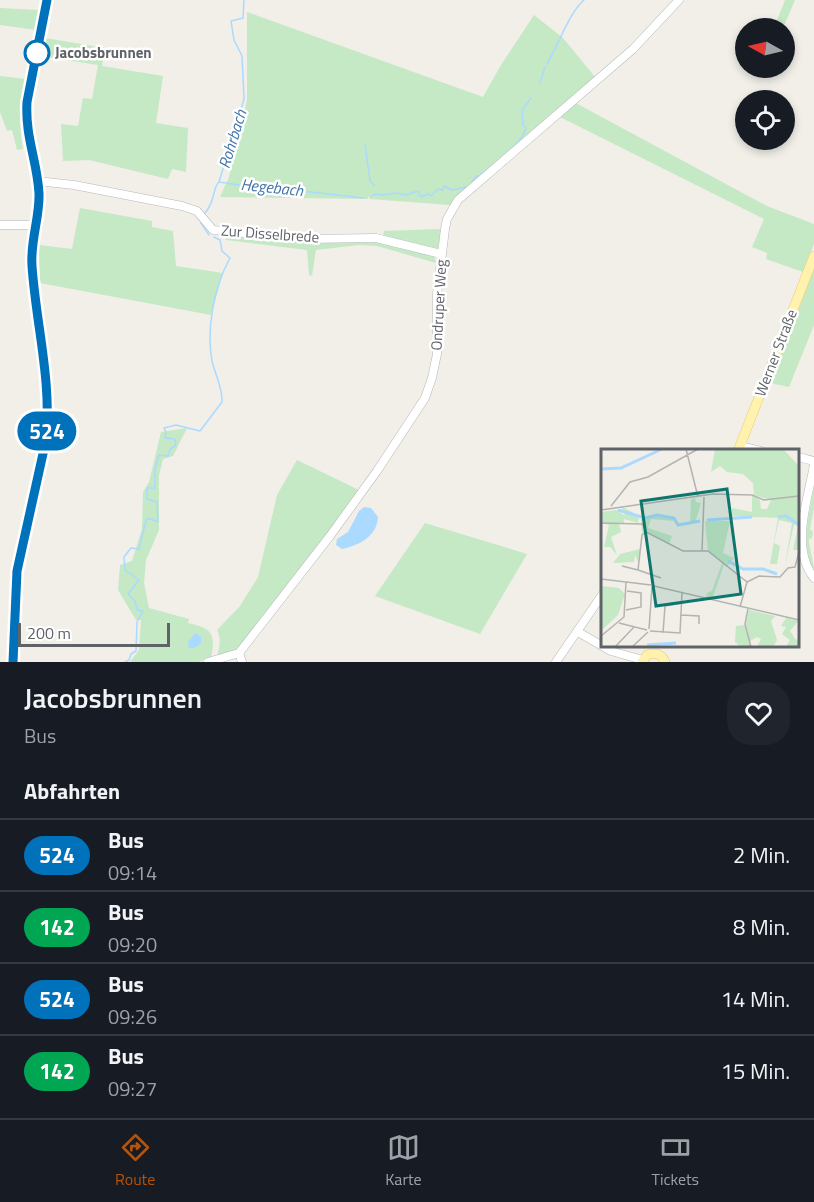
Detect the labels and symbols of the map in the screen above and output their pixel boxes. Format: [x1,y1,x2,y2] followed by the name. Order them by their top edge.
[735,18,795,78] north arrow
[24,40,50,66] marker: Jacobsbrunnen
[55,41,152,64] place label: Jacobsbrunnen
[212,106,253,171] water label: Rohrbach
[240,172,305,202] water label: Hegebach
[220,219,320,248] street label: Zur Disselbrede
[425,259,452,351] street label: Ondruper Weg
[748,306,803,400] street label: Werner Straße
[12,412,82,450] line badge: 524
[601,449,799,647] inset map
[18,620,170,648] scale bar

